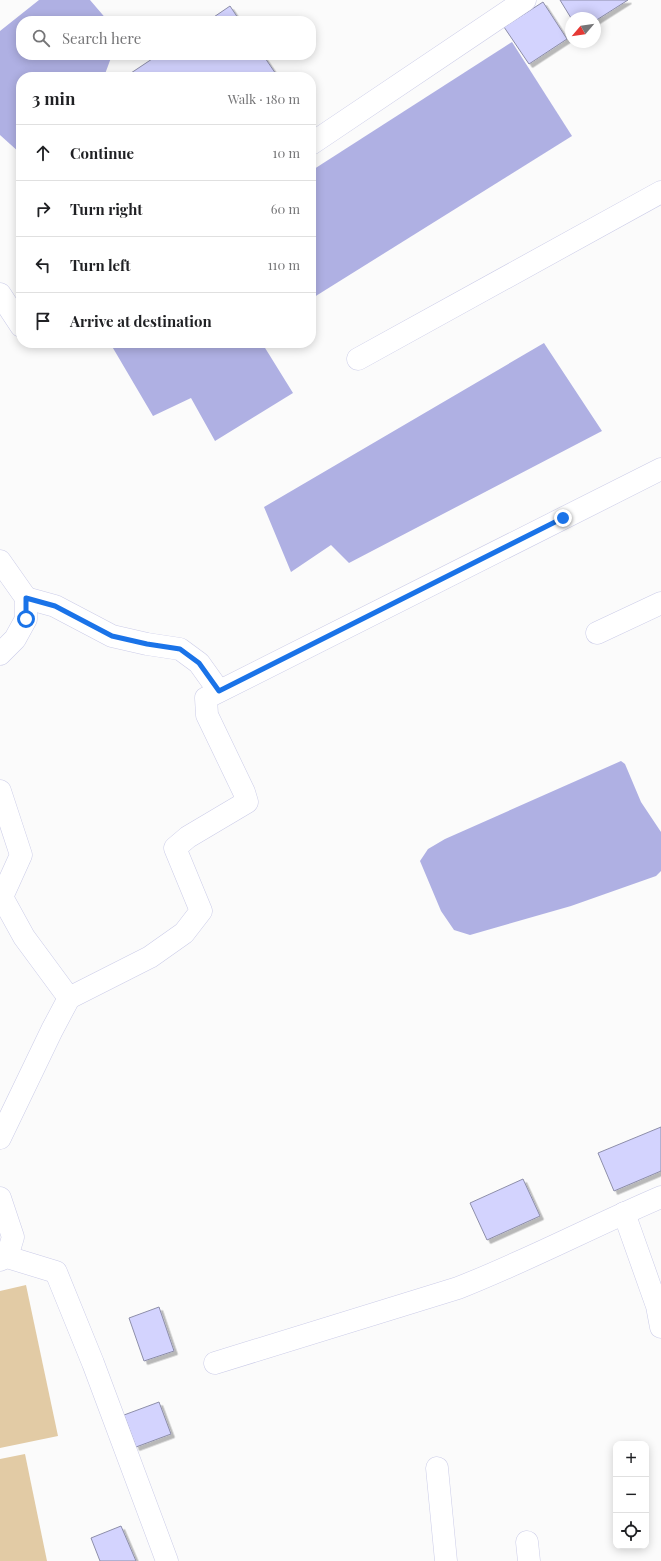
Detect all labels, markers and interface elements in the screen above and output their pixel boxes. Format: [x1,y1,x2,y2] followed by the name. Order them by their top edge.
[565,12,601,48] north arrow
[16,16,316,60] search box
[30,27,52,49] icon: search
[62,28,141,48] text: Search here
[32,87,75,109] text: 3 min
[228,90,300,107] text: Walk · 180 m
[32,142,54,164] icon: ahead
[70,143,134,163] text: Continue
[273,144,300,161] text: 10 m
[32,198,54,220] icon: right
[70,199,143,219] text: Turn right
[271,200,300,217] text: 60 m
[32,254,54,276] icon: left
[70,255,131,275] text: Turn left
[268,256,300,273] text: 110 m
[32,310,54,332] icon: arrive
[70,311,212,331] text: Arrive at destination
[554,509,572,527] route end
[17,610,35,628] route start
[613,1441,649,1549] map controls
[613,1441,649,1477] button: +
[613,1477,649,1513] button: −
[613,1513,649,1549] button: locate

